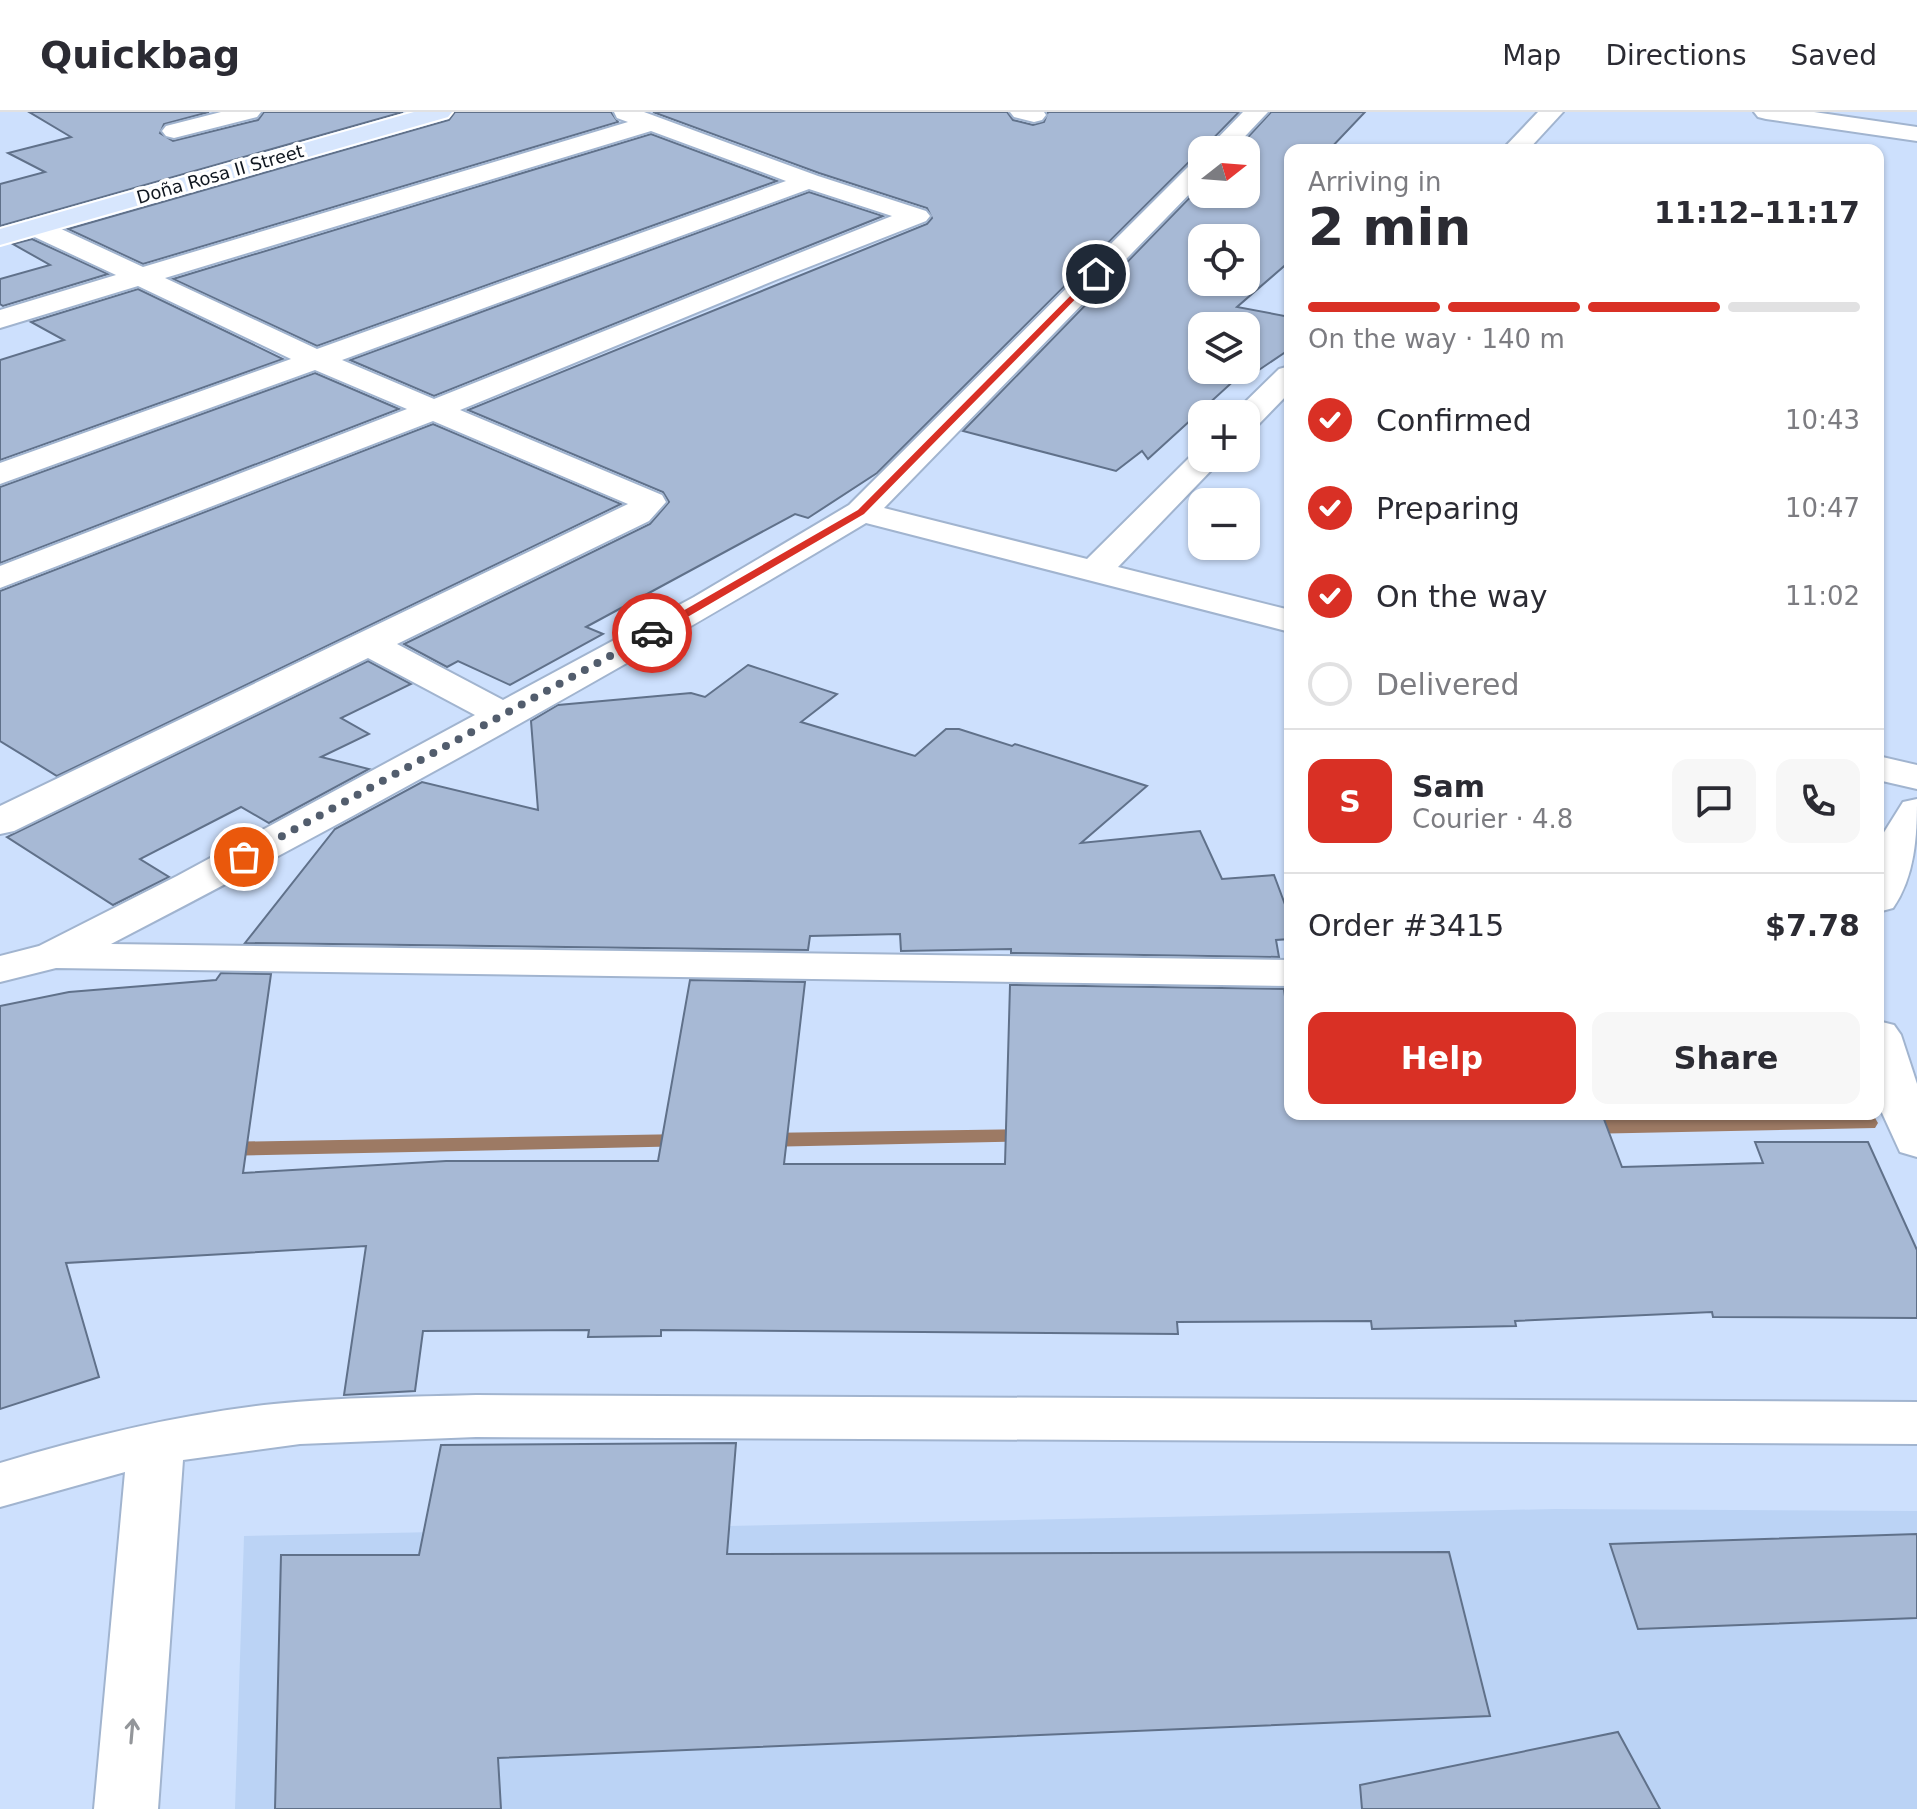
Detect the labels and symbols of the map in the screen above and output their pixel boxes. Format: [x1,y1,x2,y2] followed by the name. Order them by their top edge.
[1188,136,1260,208] north arrow
[134,140,306,208] street label: Doña Rosa II Street
[1062,240,1130,308] pin
[612,593,692,673] courier
[210,823,278,891] pin
[125,1718,140,1745] one-way arrow

